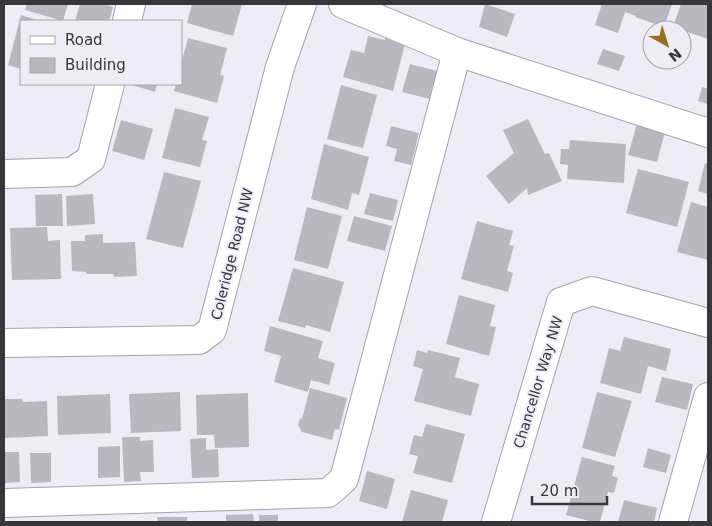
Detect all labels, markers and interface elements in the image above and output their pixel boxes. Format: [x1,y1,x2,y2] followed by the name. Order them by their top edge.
[20,20,182,85] legend
[642,20,692,70] north arrow
[65,31,103,49] text: Road
[666,45,685,65] text: N
[65,56,126,74] text: Building
[208,186,256,322] street label: Coleridge Road NW
[510,314,566,450] street label: Chancellor Way NW
[532,474,607,506] scale bar
[540,482,578,500] text: 20 m

